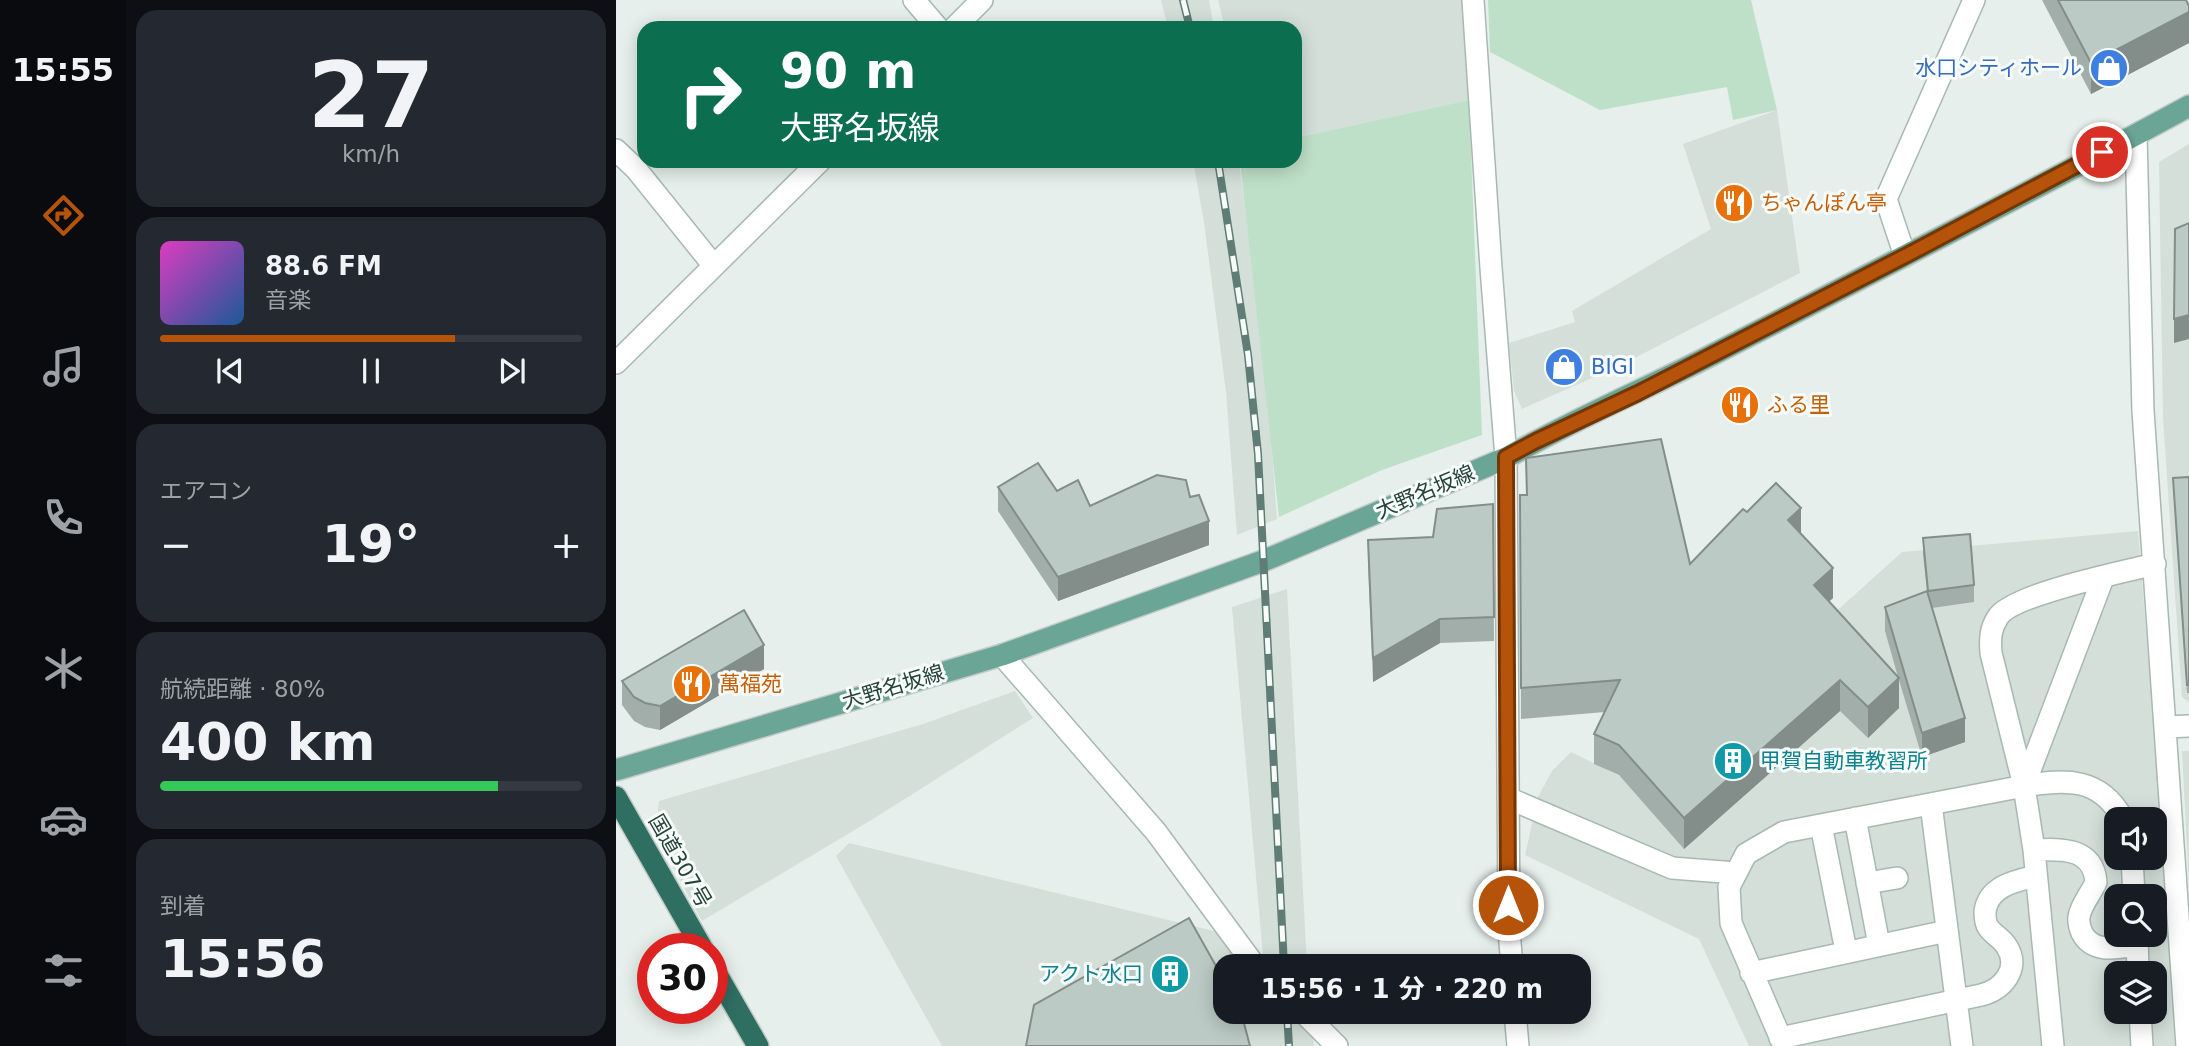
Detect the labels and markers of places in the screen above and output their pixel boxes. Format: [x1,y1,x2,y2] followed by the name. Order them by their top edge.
[2088,47,2130,89] shop icon: 水口シティホール
[1915,56,2082,80] place label: 水口シティホール
[2072,122,2132,182] pin
[1713,182,1755,224] restaurant icon: ちゃんぽん亭
[1761,191,1887,215] place label: ちゃんぽん亭
[1543,346,1585,388] shop icon: BIGI
[1591,355,1634,379] place label: BIGI
[1719,384,1761,426] restaurant icon: ふる里
[1767,393,1830,417] place label: ふる里
[671,663,713,705] restaurant icon: 萬福苑
[719,672,782,696] place label: 萬福苑
[1712,740,1754,782] building icon: 甲賀自動車教習所
[1760,749,1928,773] place label: 甲賀自動車教習所
[1149,953,1191,995] building icon: アクト水口
[1039,962,1143,986] place label: アクト水口

